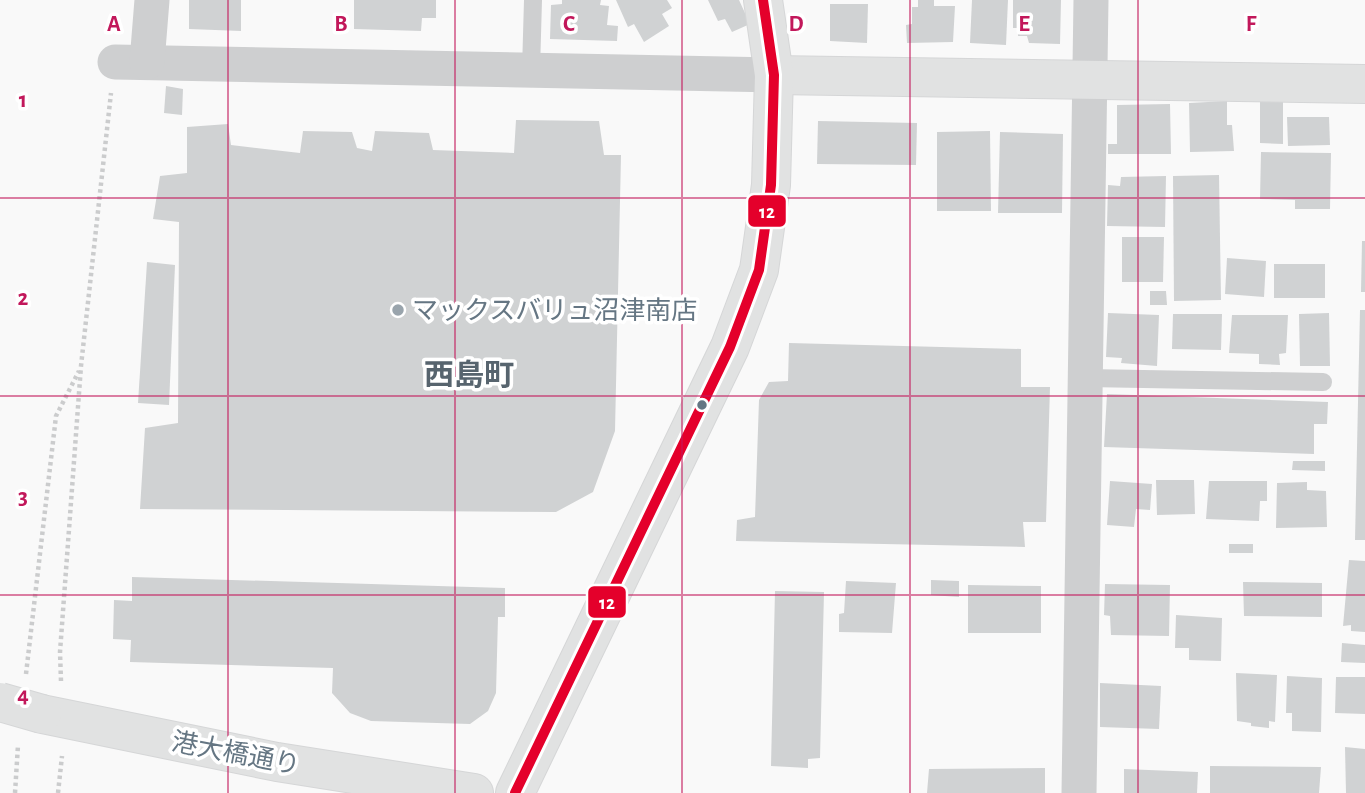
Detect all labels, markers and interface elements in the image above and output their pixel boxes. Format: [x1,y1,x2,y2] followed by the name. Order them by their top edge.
[107,13,121,36] text: A
[334,13,348,36] text: B
[563,13,575,36] text: C
[788,13,804,36] text: D
[1018,13,1030,36] text: E
[1246,13,1257,36] text: F
[19,89,27,112] text: 1
[747,194,787,228] line badge: 12
[759,203,775,222] text: 12
[18,287,29,310] text: 2
[412,297,697,324] place label: マックスバリュ沼津南店
[390,302,406,318] marker: マックスバリュ沼津南店
[424,359,514,391] district label: 西島町
[695,398,709,412] unlabelled marker
[18,486,28,509] text: 3
[587,585,627,619] line badge: 12
[599,594,615,613] text: 12
[17,684,29,707] text: 4
[170,728,302,779] street label: 港大橋通り

